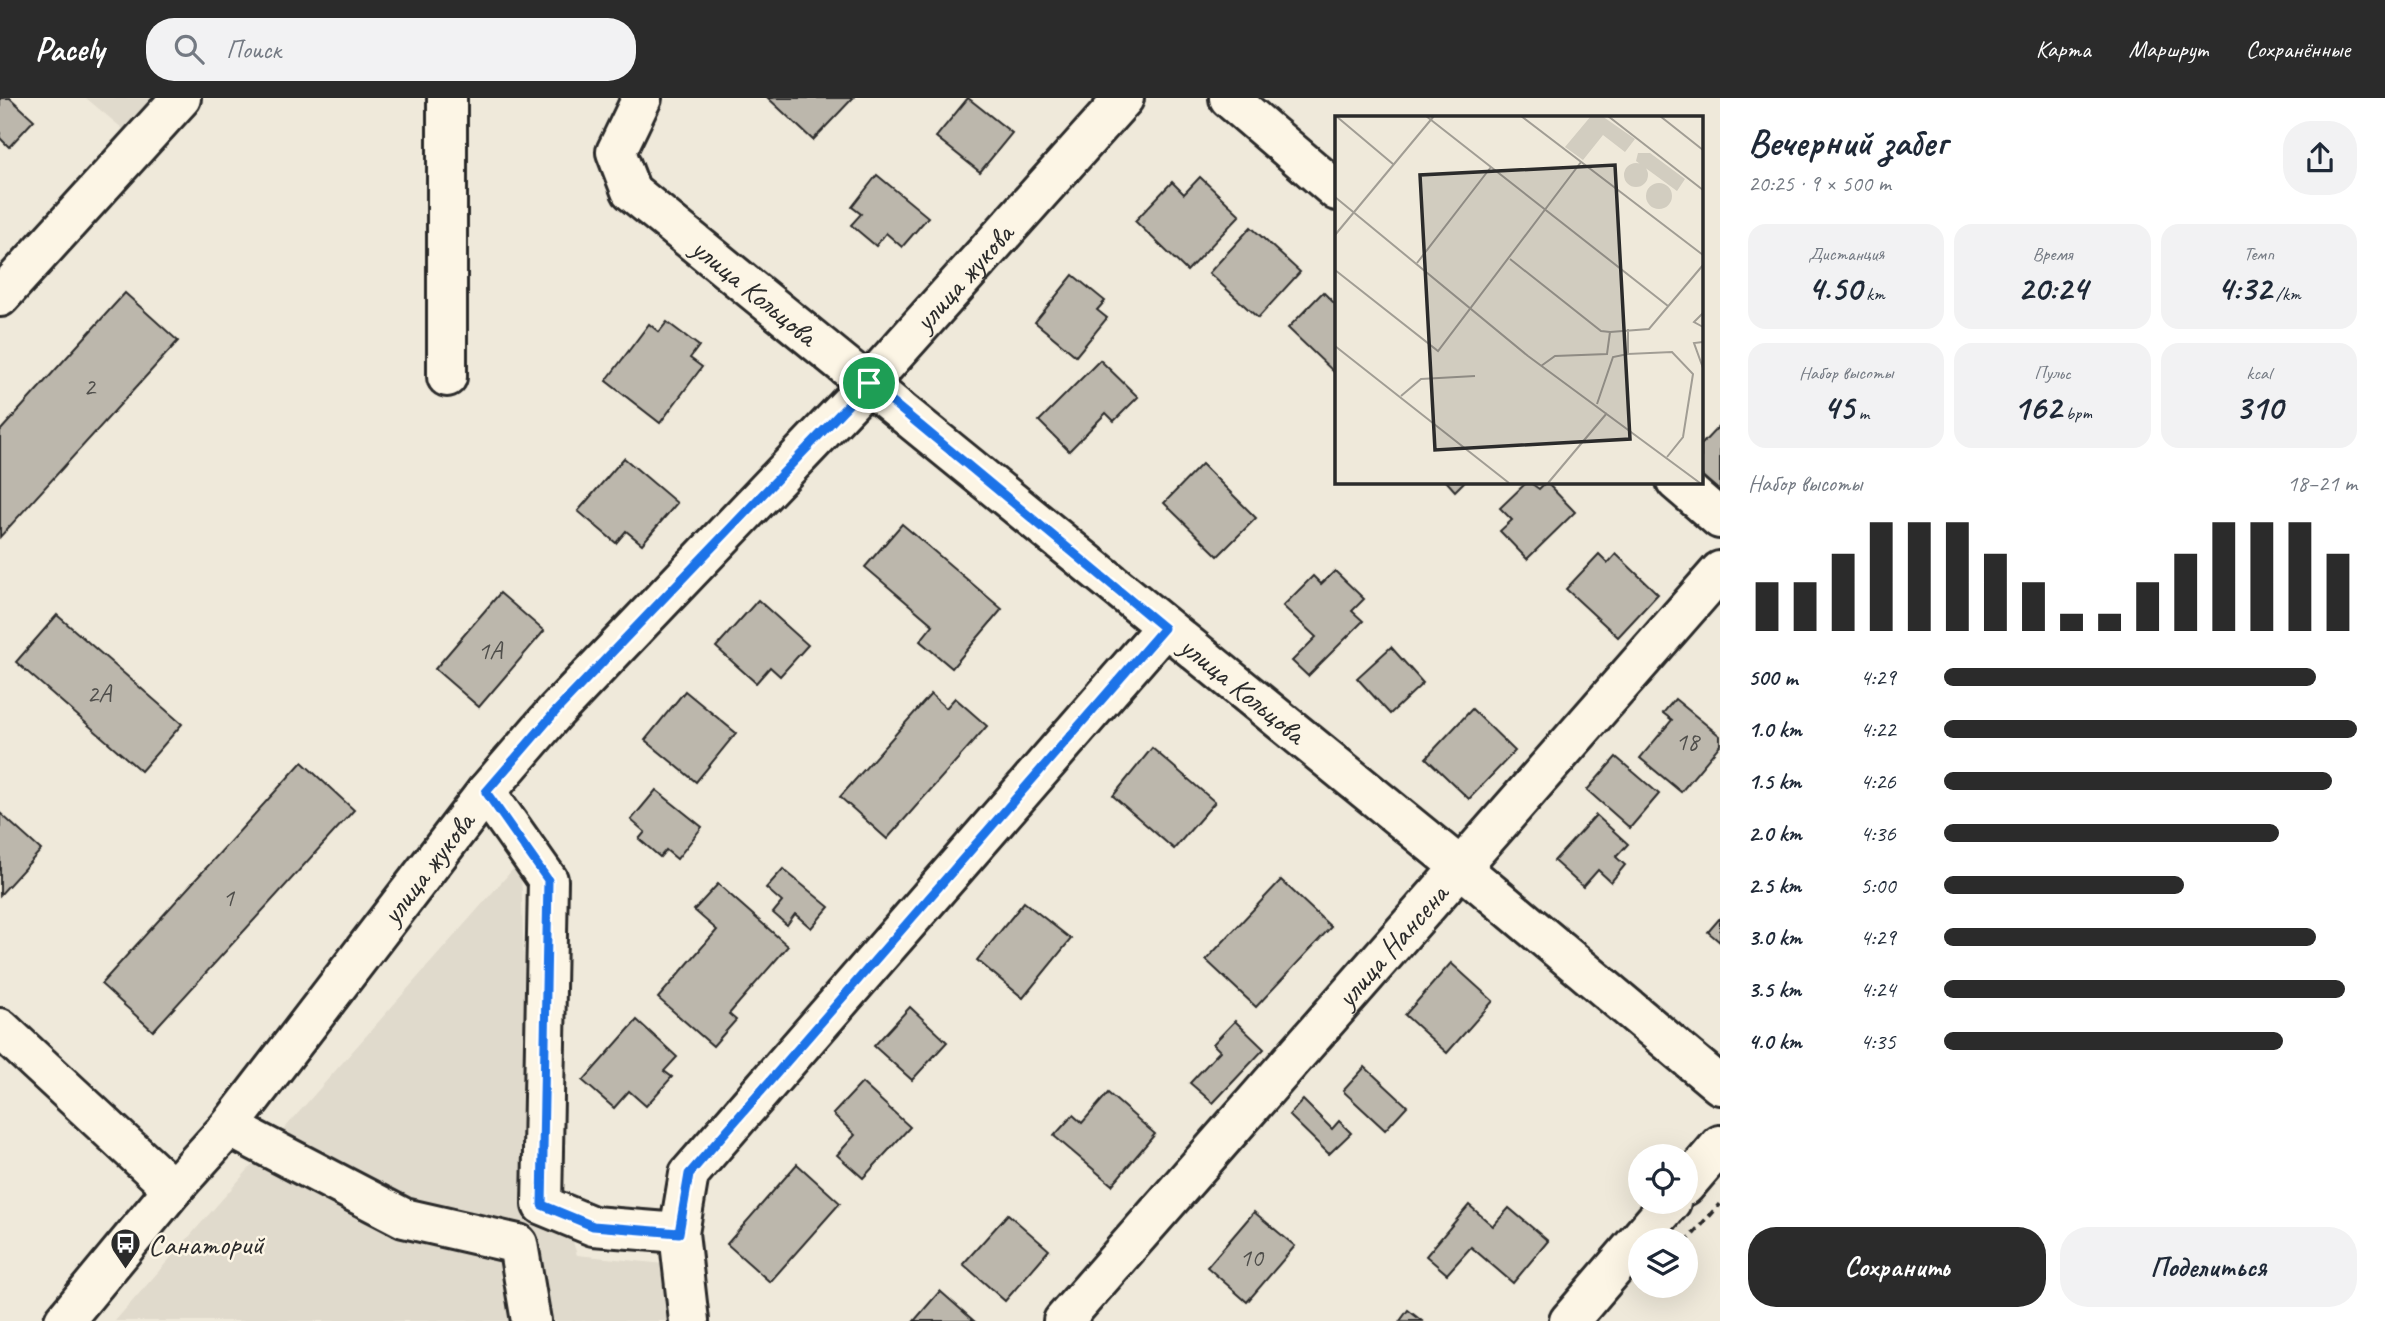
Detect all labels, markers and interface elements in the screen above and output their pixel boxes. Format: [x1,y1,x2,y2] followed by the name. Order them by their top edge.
[146,18,636,81] search box
[35,28,104,70] text: Pacely
[170,30,208,68] icon: search
[226,33,281,66] text: Поиск
[2036,34,2091,64] text: Карта
[2129,34,2208,64] text: Маршрут
[2246,34,2350,64] text: Сохранённые
[1335,116,1702,483] inset map
[1748,119,1947,166] text: Вечерний забег
[2283,121,2357,195] button: share
[1748,169,1891,198] text: 20:25 · 9 × 500 m
[904,214,1023,341] street label: улица жукова
[682,228,827,356] street label: улица Кольцова
[1808,242,1884,266] text: Дистанция
[2032,242,2073,266] text: Время
[2244,242,2274,266] text: Темп
[1808,266,1861,311] text: 4.50
[2018,266,2087,311] text: 20:24
[2217,266,2271,311] text: 4:32
[1861,282,1885,306] text: km
[2271,282,2301,306] text: /km
[839,353,899,413] pin
[1799,361,1893,385] text: Набор высоты
[2034,361,2071,385] text: Пульс
[2246,361,2271,385] text: kcal
[850,364,888,402] icon: arrive
[83,370,97,403] house number: 2
[1823,385,1854,430] text: 45
[2013,385,2061,430] text: 162
[2235,385,2282,430] text: 310
[1854,401,1869,425] text: m
[2061,401,2092,425] text: bpm
[1748,469,1862,498] text: Набор высоты
[2287,469,2357,498] text: 18–21 m
[1171,626,1316,754] street label: улица Кольцова
[478,634,504,667] house number: 1А
[1748,663,1797,692] text: 500 m
[1860,663,1896,692] text: 4:29
[87,677,113,710] house number: 2А
[1748,715,1802,744] text: 1.0 km
[1860,715,1896,744] text: 4:22
[1675,725,1701,758] house number: 18
[1748,767,1801,796] text: 1.5 km
[1860,767,1896,796] text: 4:26
[371,802,484,933] street label: улица жукова
[1748,819,1802,848] text: 2.0 km
[1860,819,1896,848] text: 4:36
[1748,871,1801,900] text: 2.5 km
[1860,871,1896,900] text: 5:00
[1326,874,1458,1017] street label: улица Нансена
[222,881,235,914] house number: 1
[1748,923,1802,952] text: 3.0 km
[1860,923,1896,952] text: 4:29
[1748,975,1801,1004] text: 3.5 km
[1860,975,1896,1004] text: 4:24
[1748,1027,1802,1056] text: 4.0 km
[1860,1027,1896,1056] text: 4:35
[1628,1144,1698,1298] map controls
[1628,1144,1698,1214] button: locate
[148,1225,265,1263] place label: Санаторий
[108,1227,142,1271] bus stop icon: Санаторий
[1748,1227,2046,1307] button: Сохранить
[2060,1227,2357,1307] button: Поделиться
[1628,1228,1698,1298] button: layers
[1239,1241,1265,1274] house number: 10

